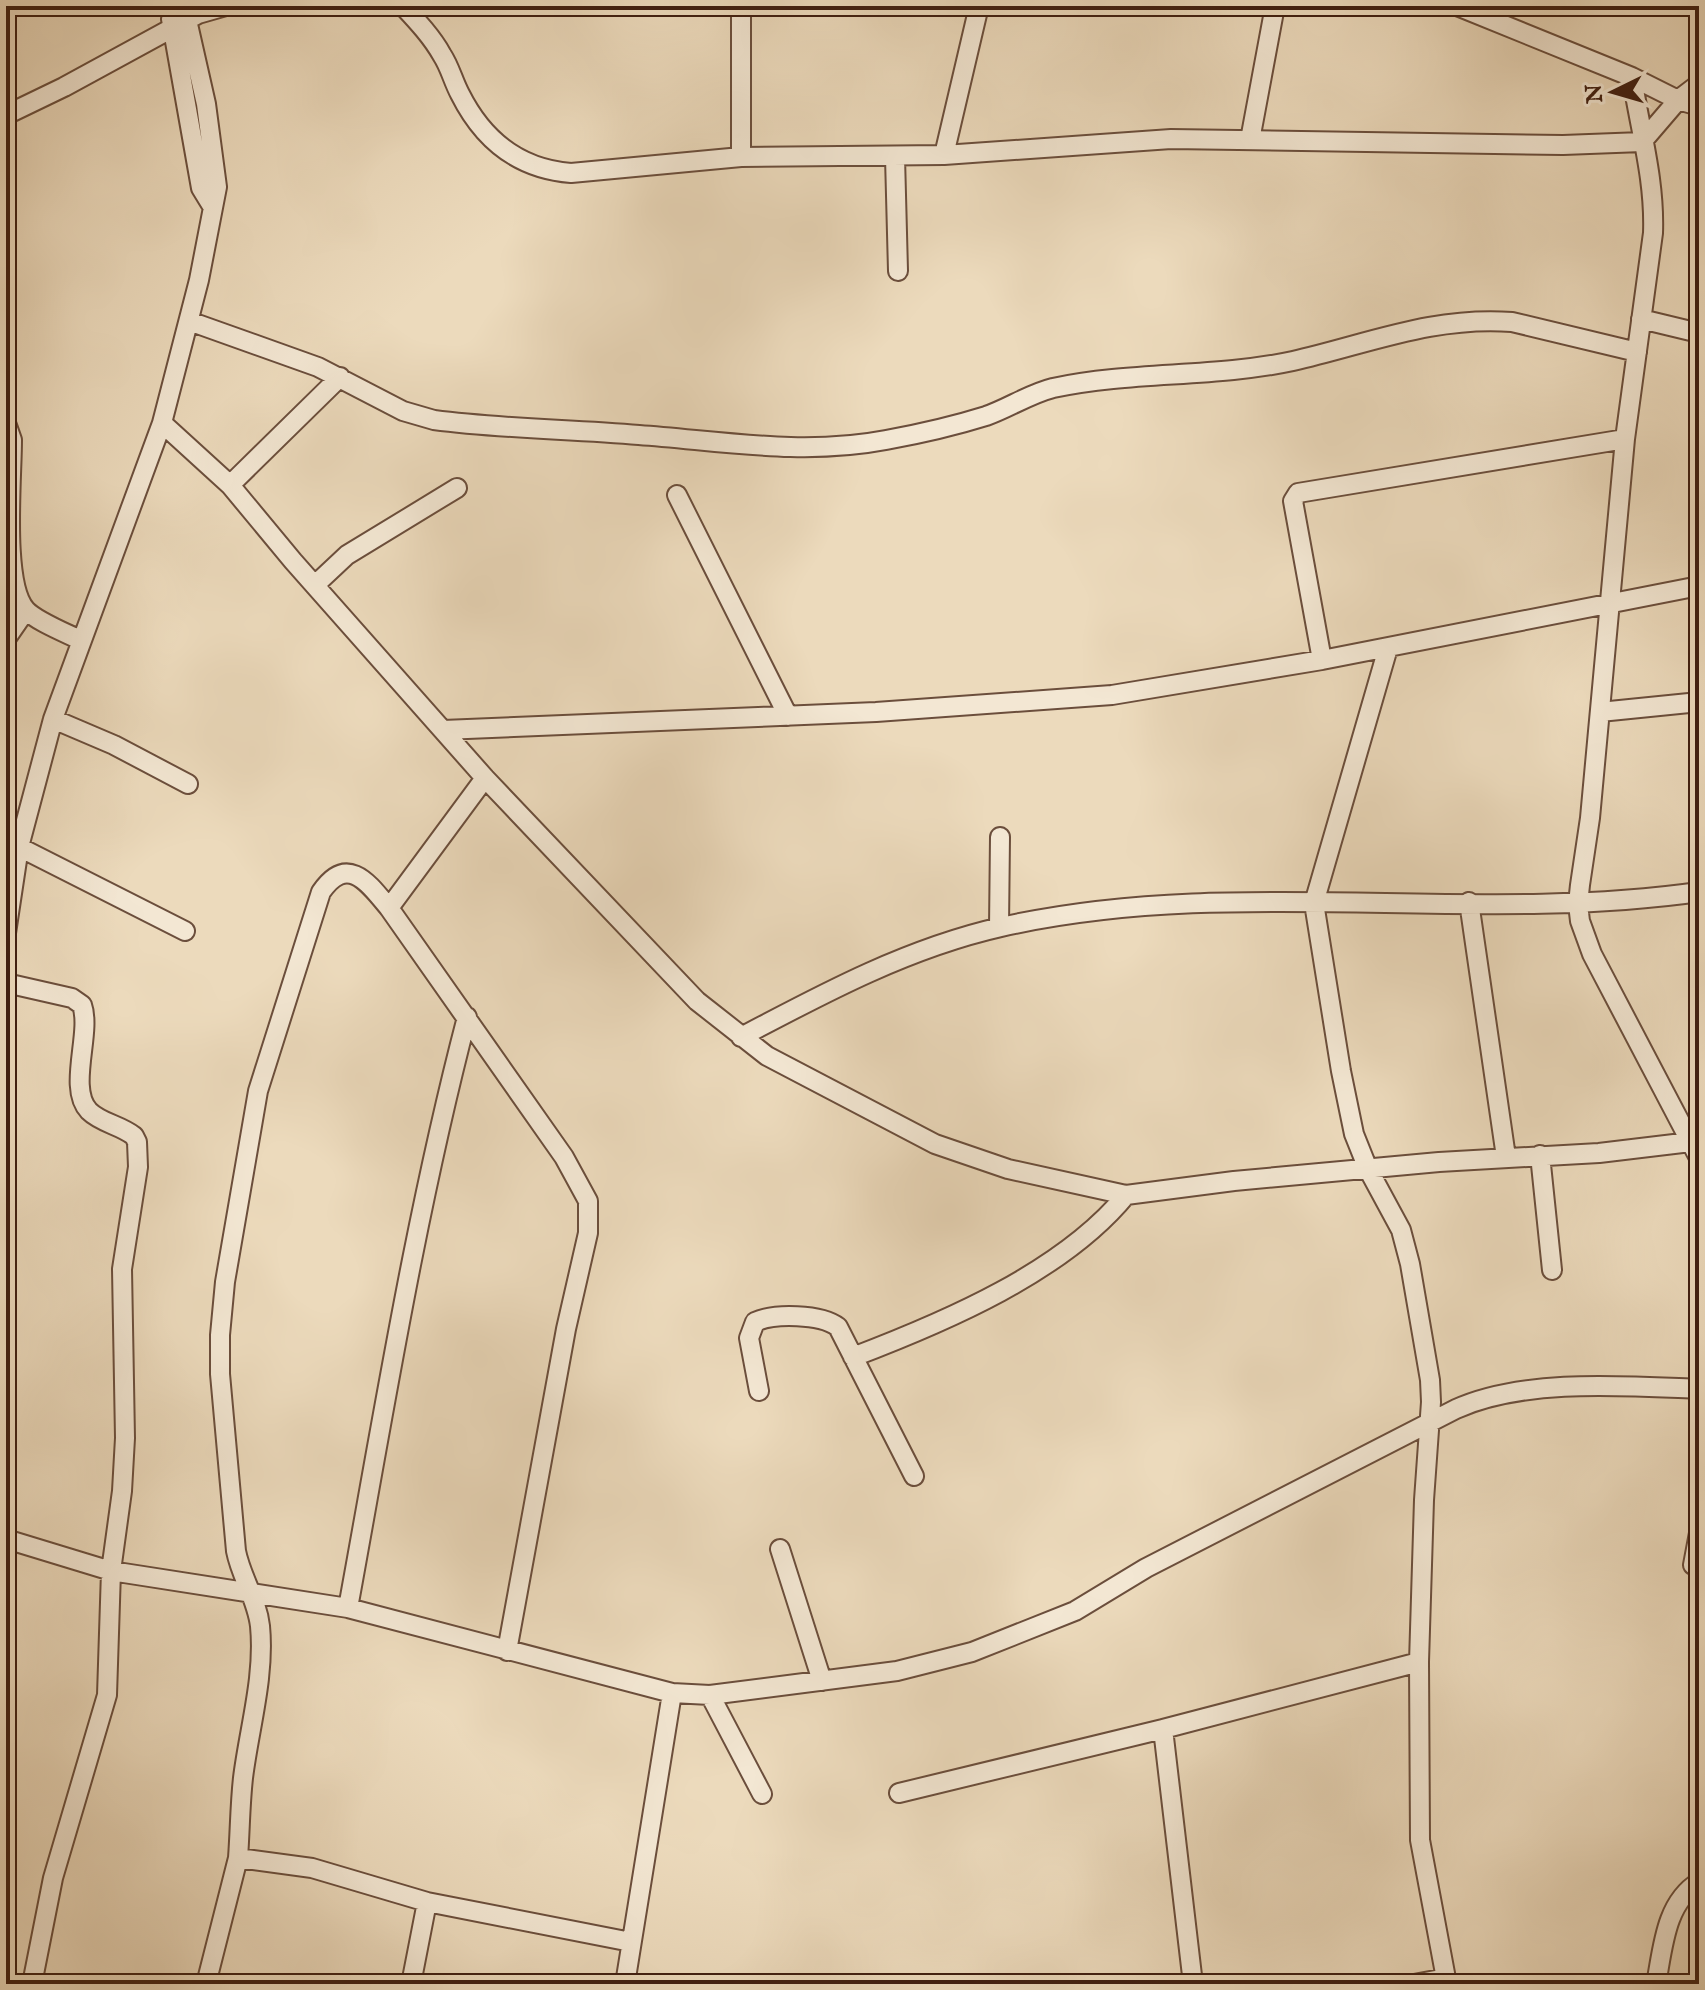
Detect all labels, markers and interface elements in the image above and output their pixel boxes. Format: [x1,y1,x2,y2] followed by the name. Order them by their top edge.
[1573,52,1653,132] north arrow
[1580,83,1610,105] text: N

